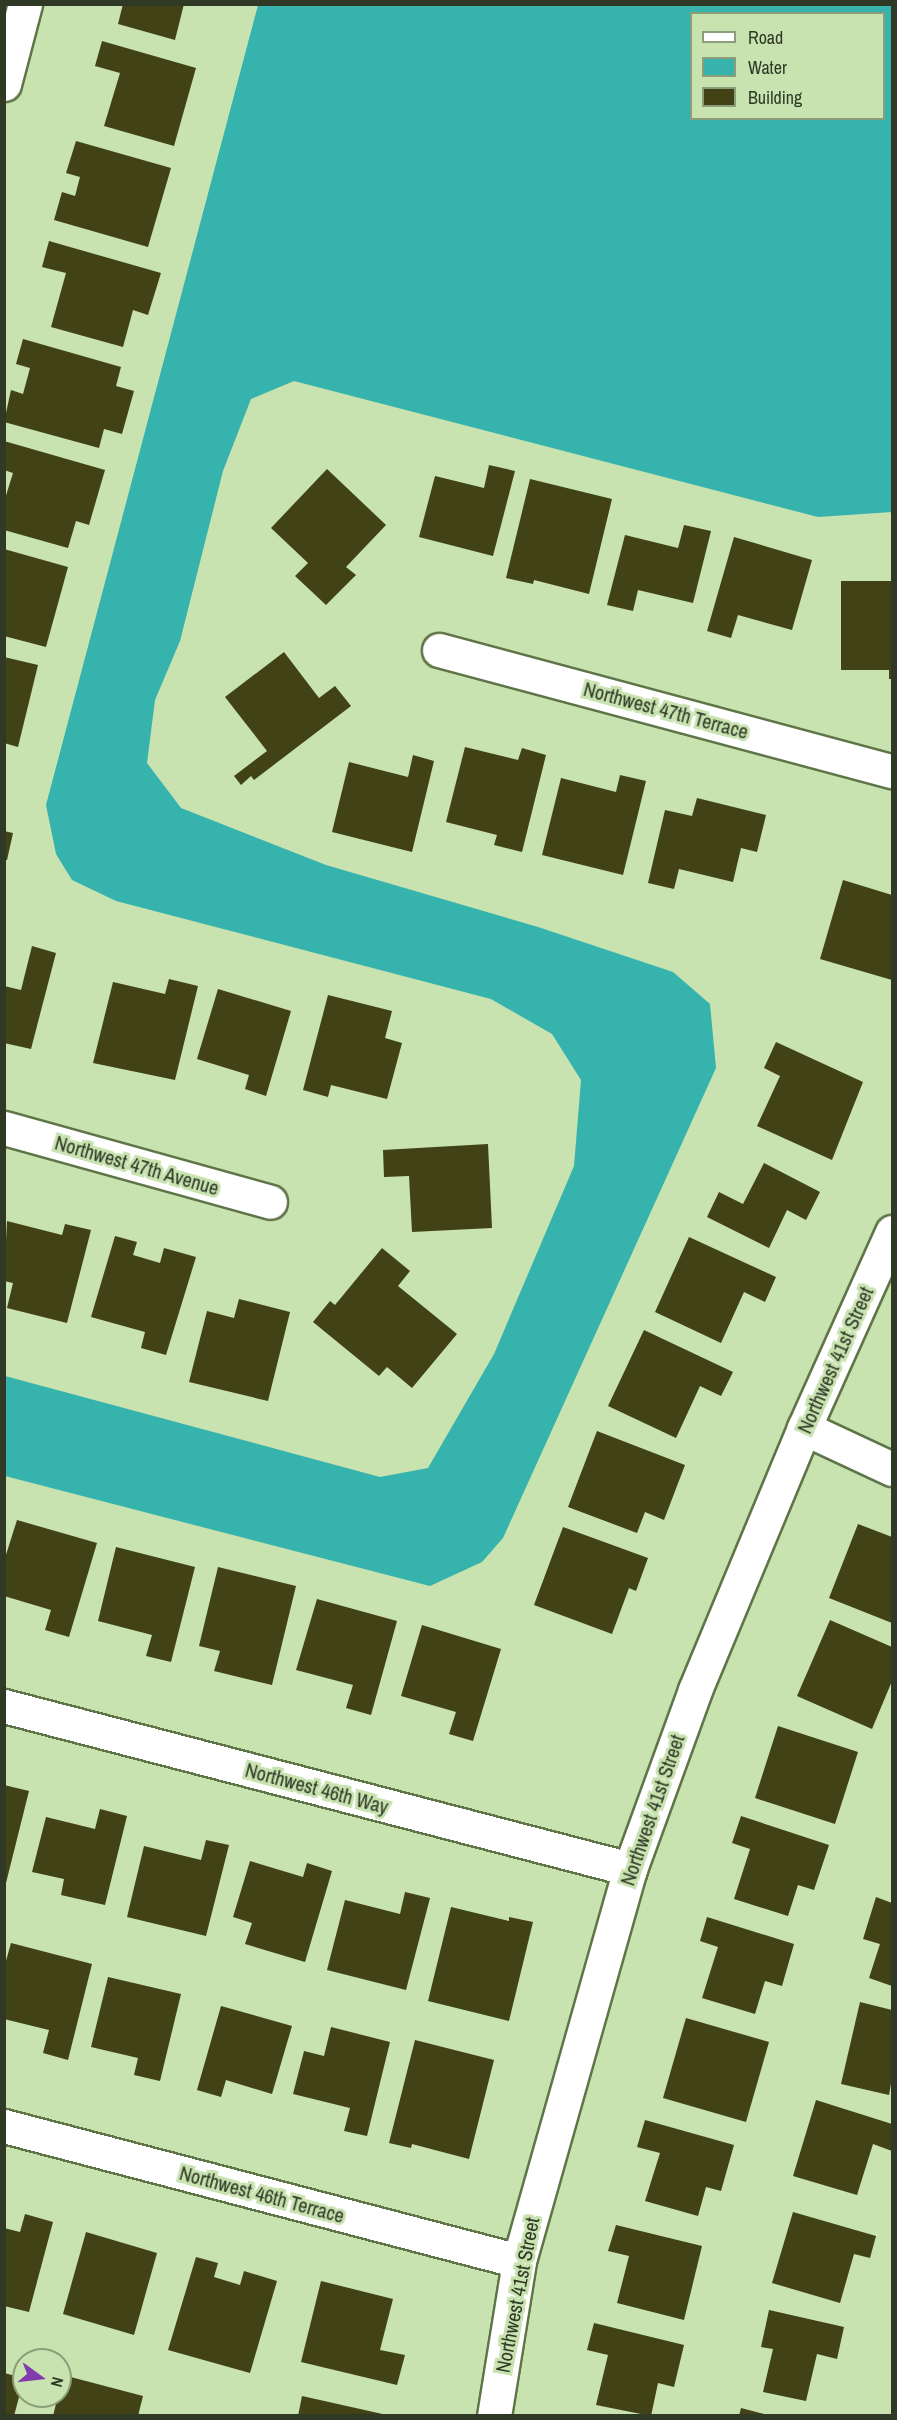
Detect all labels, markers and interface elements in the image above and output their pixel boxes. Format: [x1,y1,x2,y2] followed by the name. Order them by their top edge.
[690,12,885,120] legend
[748,25,783,50] text: Road
[748,55,787,80] text: Water
[748,85,802,110] text: Building
[581,676,751,744] street label: Northwest 47th Terrace
[52,1130,222,1200] street label: Northwest 47th Avenue
[792,1283,878,1437] street label: Northwest 41st Street
[615,1732,689,1888] street label: Northwest 41st Street
[243,1757,391,1819] street label: Northwest 46th Way
[177,2160,347,2228] street label: Northwest 46th Terrace
[490,2215,544,2375] street label: Northwest 41st Street
[12,2348,72,2408] north arrow
[46,2375,69,2390] text: N

